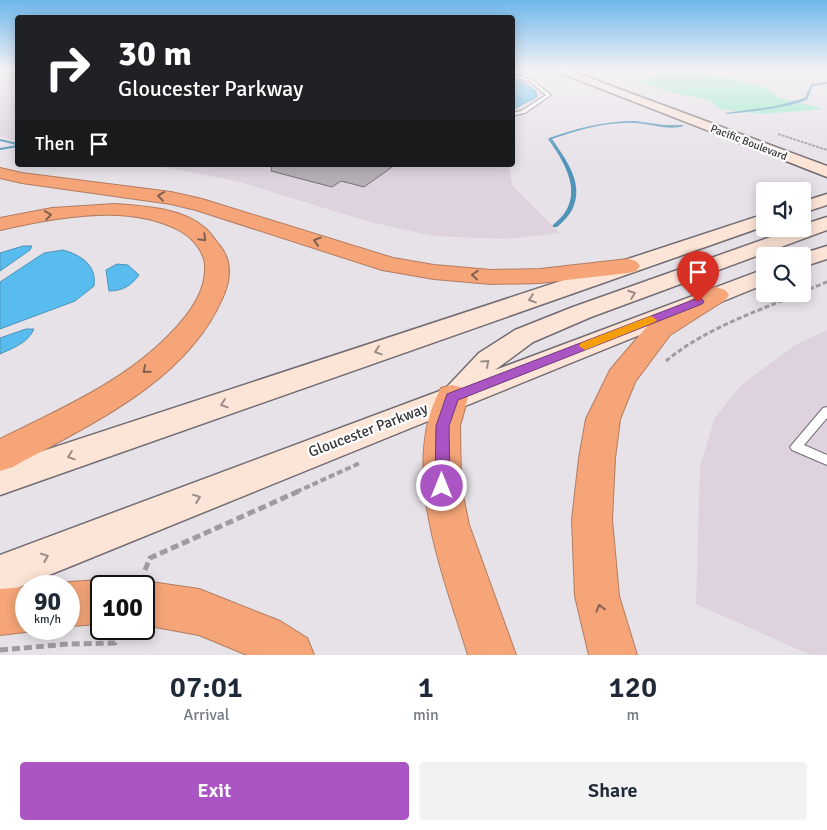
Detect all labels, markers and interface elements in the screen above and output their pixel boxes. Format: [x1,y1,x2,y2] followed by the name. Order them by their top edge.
[118,32,192,75] text: 30 m
[35,35,100,100] icon: right
[118,75,303,102] text: Gloucester Parkway
[709,122,789,163] street label: Pacific Boulevard
[85,130,113,158] icon: arrive
[35,132,75,156] text: Then
[756,182,811,302] map controls
[756,182,811,237] button: sound
[156,191,164,202] one-way arrow
[43,210,52,220] one-way arrow
[197,233,206,242] one-way arrow
[313,236,322,246] one-way arrow
[756,247,811,302] button: search
[677,251,719,302] pin
[684,258,712,286] icon: arrive
[470,270,478,281] one-way arrow
[628,290,636,300] one-way arrow
[528,293,537,303] one-way arrow
[375,345,383,355] one-way arrow
[481,360,490,369] one-way arrow
[143,365,152,373] one-way arrow
[221,398,229,408] one-way arrow
[306,399,430,461] street label: Gloucester Parkway
[67,450,75,460] one-way arrow
[415,459,467,511] position arrow
[192,493,200,503] one-way arrow
[41,553,49,563] one-way arrow
[90,575,155,640] speed limit sign: 100
[34,586,61,617] text: 90
[595,603,606,612] one-way arrow
[34,612,61,627] text: km/h
[170,669,243,706] text: 07:01
[418,669,434,706] text: 1
[609,669,657,706] text: 120
[183,705,229,725] text: Arrival
[413,705,439,725] text: min
[626,705,639,725] text: m
[20,762,409,820] button: Exit
[419,762,807,820] button: Share

